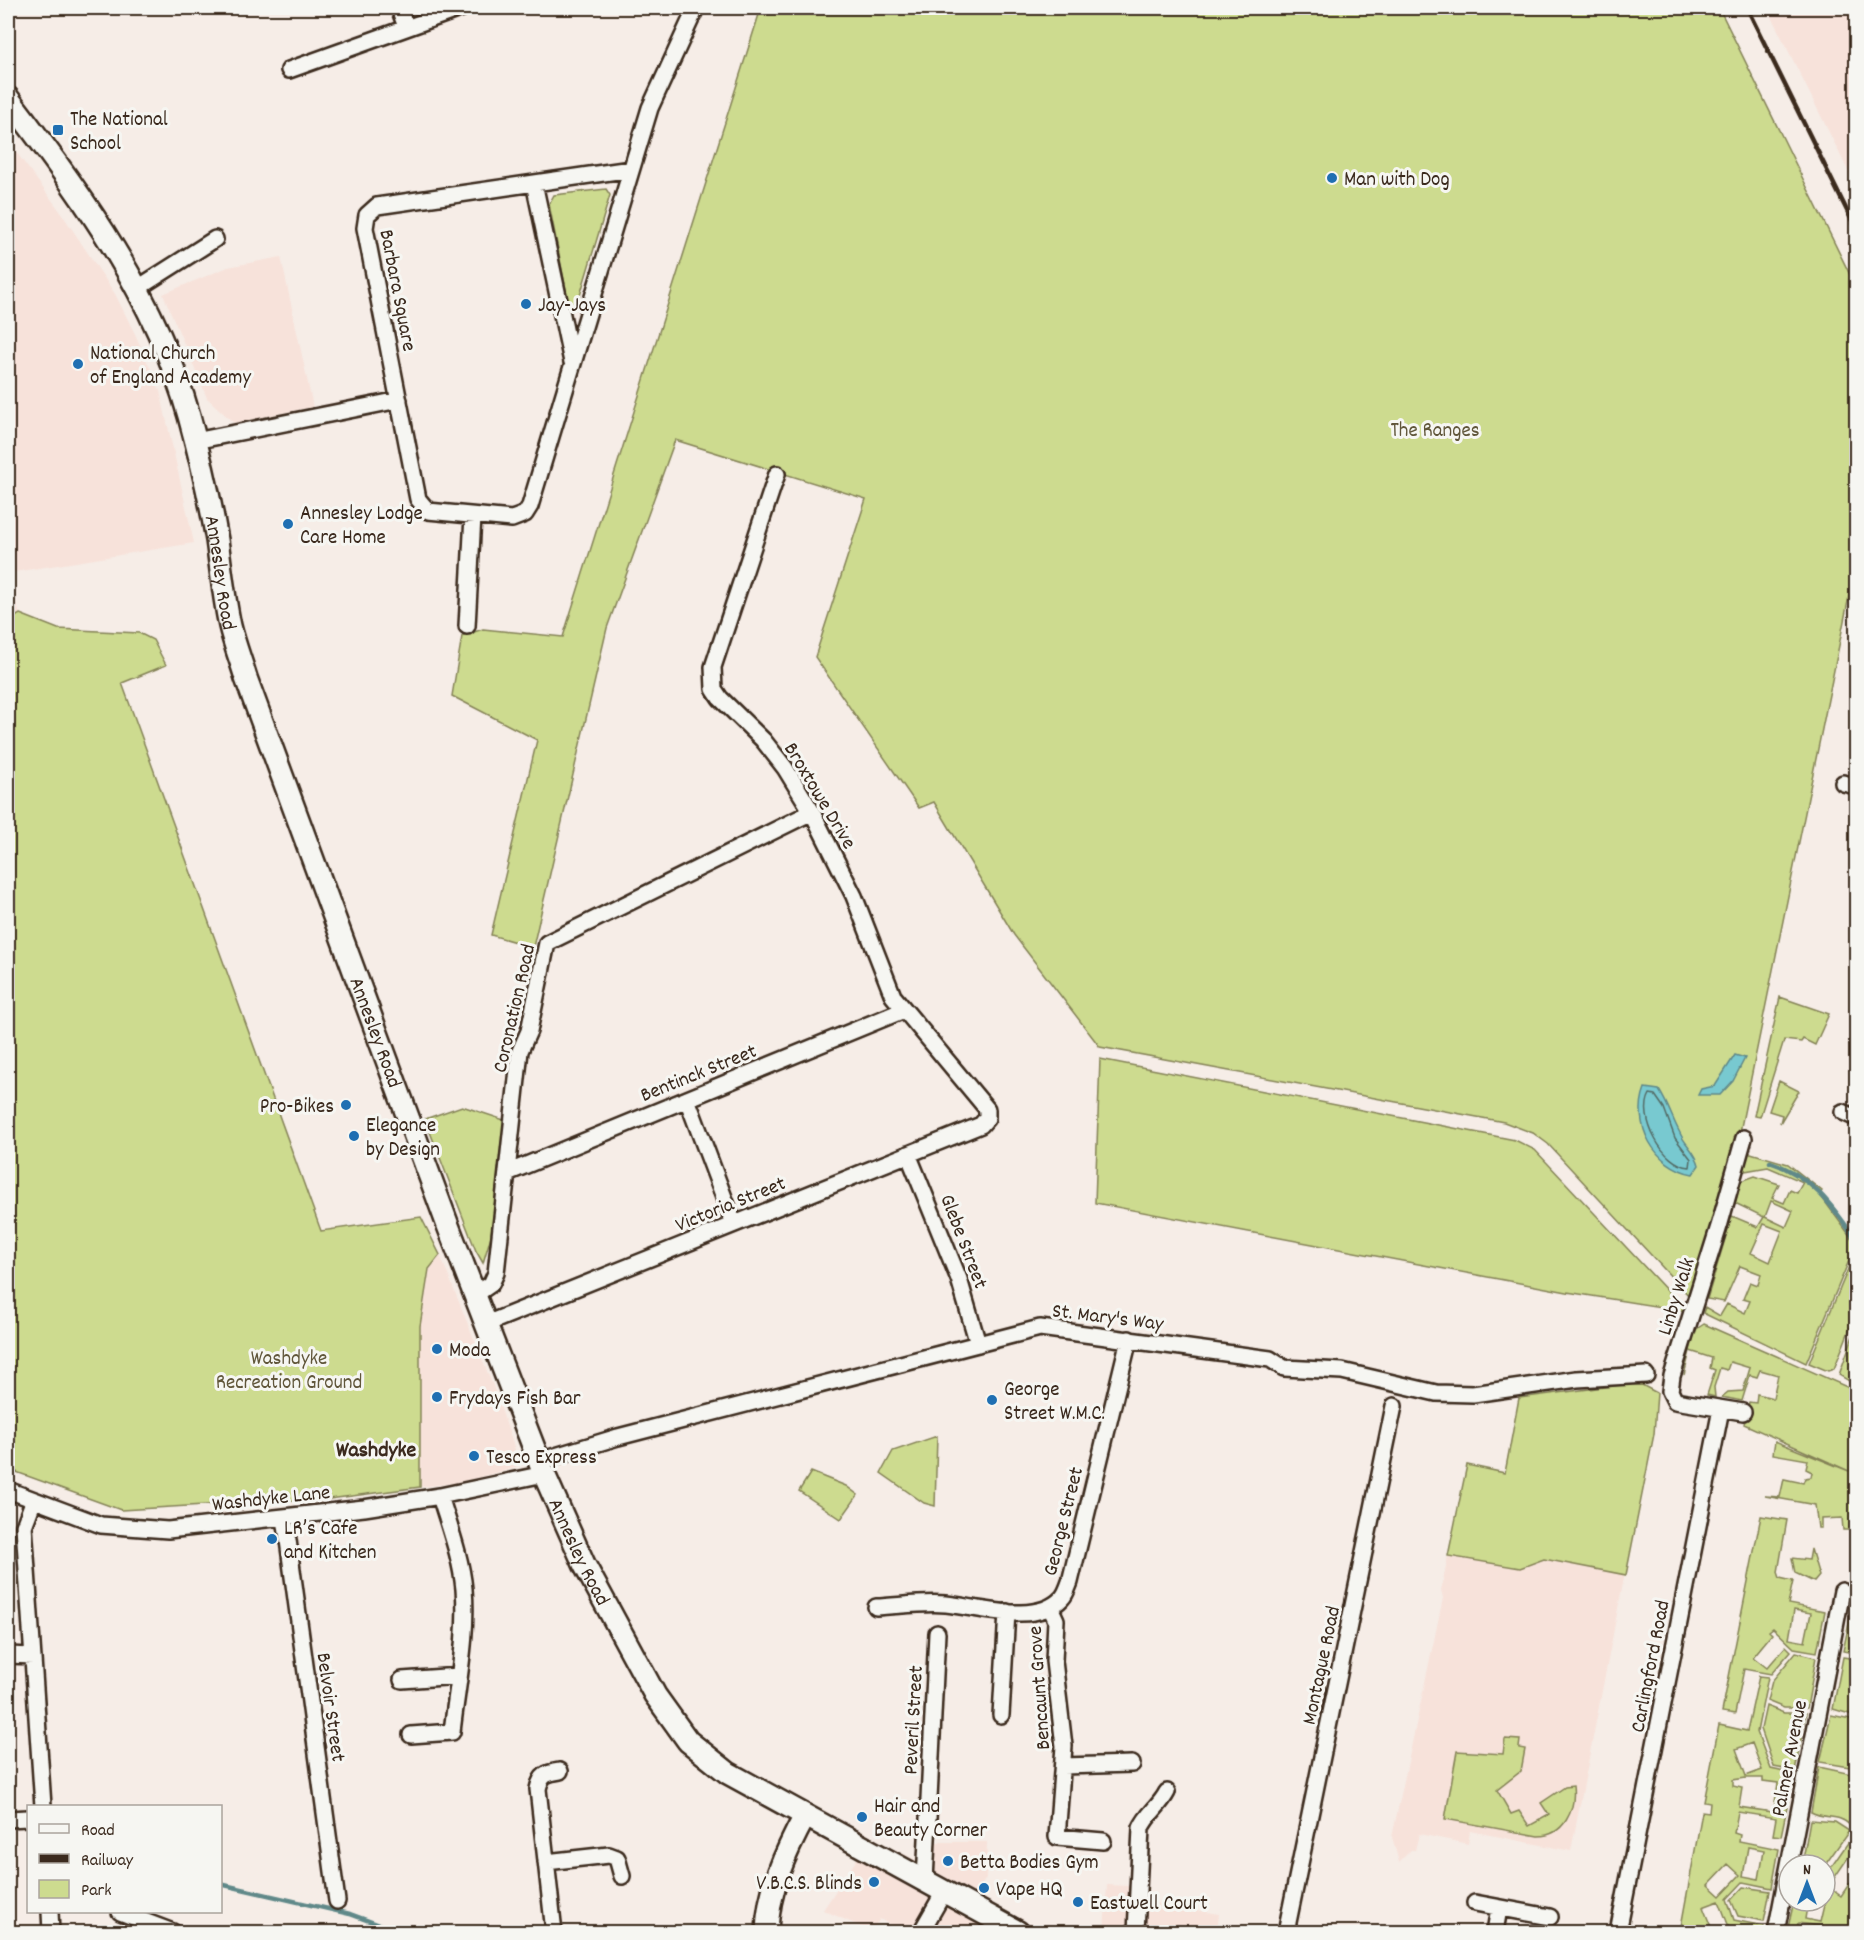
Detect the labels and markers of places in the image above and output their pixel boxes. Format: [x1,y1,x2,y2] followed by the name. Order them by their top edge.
[70,106,168,160] place label: The National School
[51,123,65,137] marker: The National School
[1344,166,1450,196] place label: Man with Dog
[1325,171,1339,185] marker: Man with Dog
[538,292,606,322] place label: Jay-Jays
[519,297,533,311] marker: Jay-Jays
[90,340,251,394] place label: National Church of England Academy
[71,357,85,371] marker: National Church of England Academy
[300,500,423,554] place label: Annesley Lodge Care Home
[281,517,295,531] marker: Annesley Lodge Care Home
[260,1093,334,1123] place label: Pro-Bikes
[339,1098,353,1112] marker: Pro-Bikes
[366,1112,440,1166] place label: Elegance by Design
[347,1129,361,1143] marker: Elegance by Design
[449,1337,491,1367] place label: Moda
[430,1342,444,1356] marker: Moda
[1004,1376,1105,1430] place label: George Street W.M.C.
[449,1385,581,1415] place label: Frydays Fish Bar
[430,1390,444,1404] marker: Frydays Fish Bar
[985,1393,999,1407] marker: George Street W.M.C.
[486,1444,597,1474] place label: Tesco Express
[467,1449,481,1463] marker: Tesco Express
[284,1515,377,1569] place label: LR’s Cafe and Kitchen
[265,1532,279,1546] marker: LR’s Cafe and Kitchen
[874,1793,988,1847] place label: Hair and Beauty Corner
[855,1810,869,1824] marker: Hair and Beauty Corner
[960,1849,1099,1879] place label: Betta Bodies Gym
[941,1854,955,1868] marker: Betta Bodies Gym
[756,1870,862,1900] place label: V.B.C.S. Blinds
[867,1875,881,1889] marker: V.B.C.S. Blinds
[996,1876,1063,1906] place label: Vape HQ
[977,1881,991,1895] marker: Vape HQ
[1090,1890,1208,1920] place label: Eastwell Court
[1071,1895,1085,1909] marker: Eastwell Court

